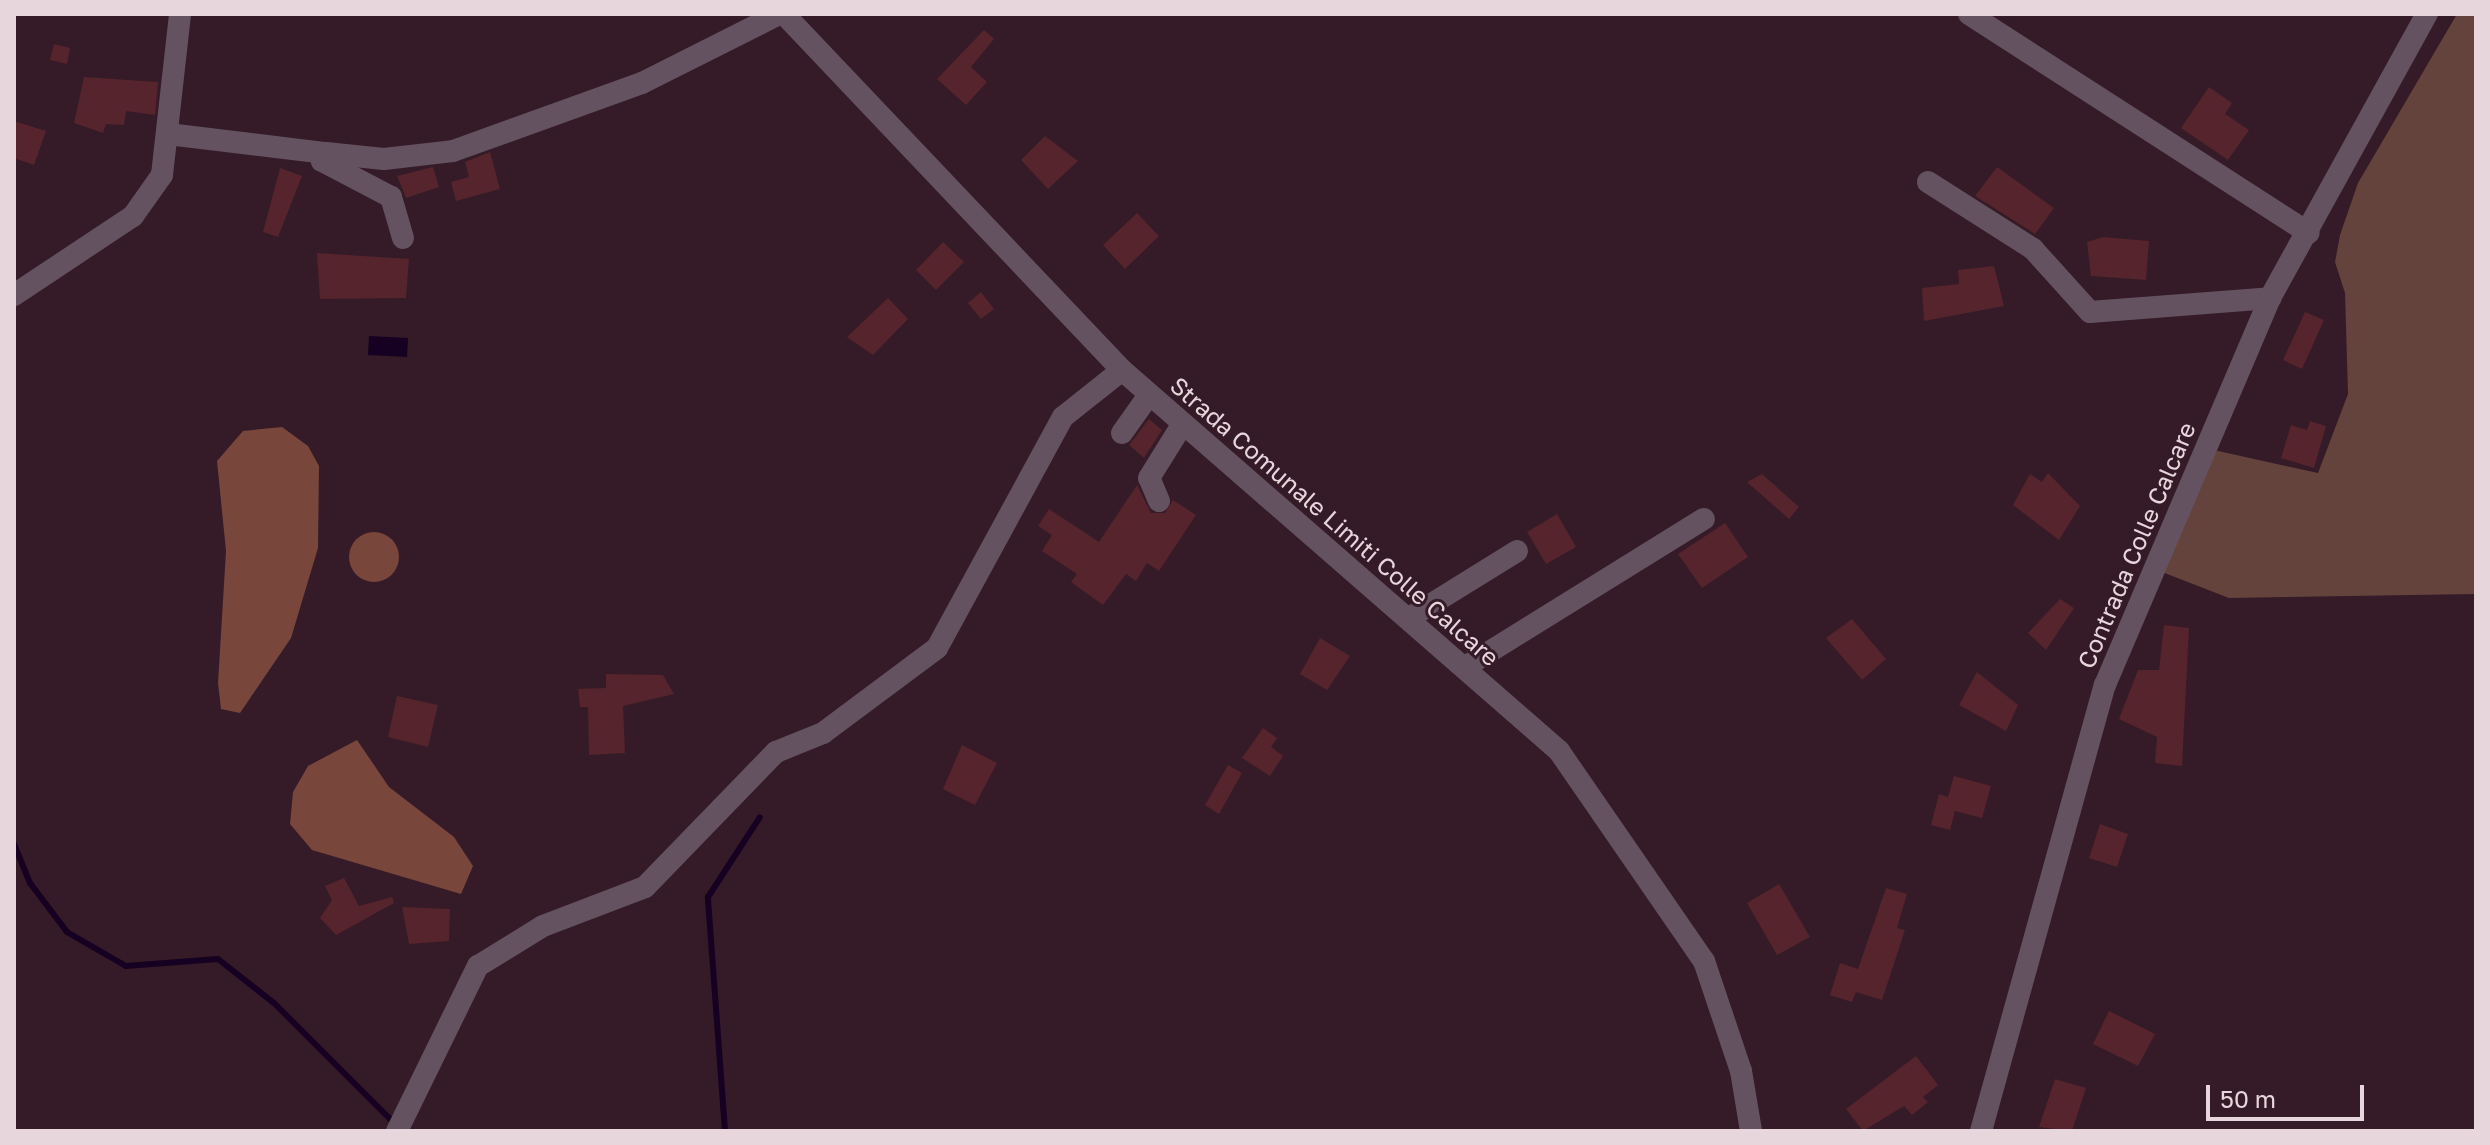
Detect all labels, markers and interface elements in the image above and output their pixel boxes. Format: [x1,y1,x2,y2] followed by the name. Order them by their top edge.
[1165,370,1505,672] street label: Strada Comunale Limiti Colle Calcare
[2071,418,2201,672] street label: Contrada Colle Calcare
[2210,1069,2368,1119] scale bar
[2220,1084,2276,1113] text: 50 m

